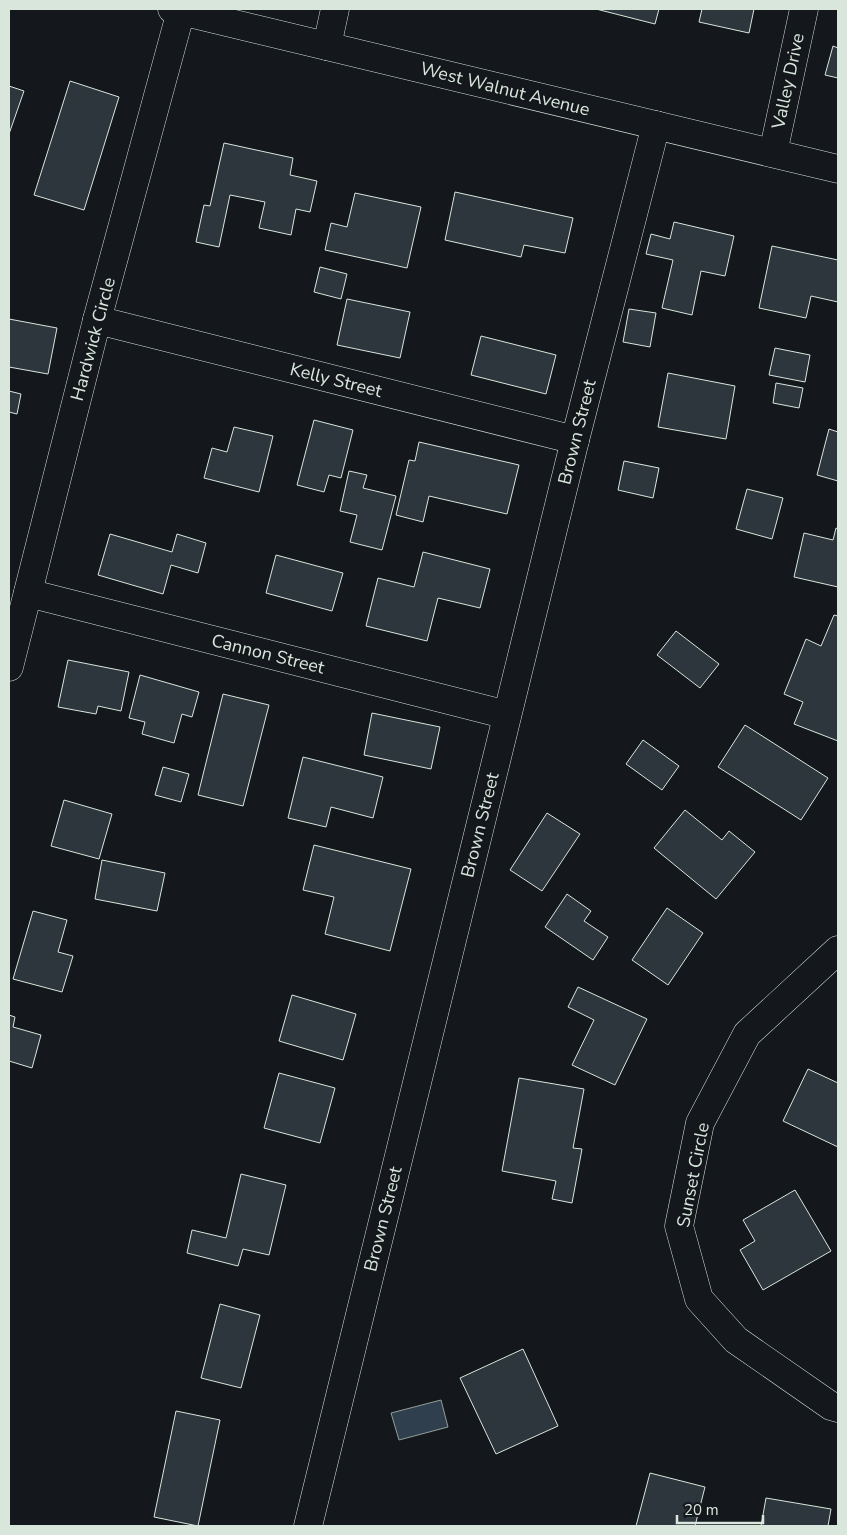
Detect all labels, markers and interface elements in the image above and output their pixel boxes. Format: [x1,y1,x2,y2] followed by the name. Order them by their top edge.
[766,31,810,132] street label: Valley Drive
[418,56,592,122] street label: West Walnut Avenue
[65,275,121,403] street label: Hardwick Circle
[287,357,385,403] street label: Kelly Street
[552,376,602,487] street label: Brown Street
[209,628,328,680] street label: Cannon Street
[455,769,505,880] street label: Brown Street
[671,1121,715,1229] street label: Sunset Circle
[358,1163,408,1274] street label: Brown Street
[677,1492,763,1524] scale bar
[684,1500,719,1520] text: 20 m

